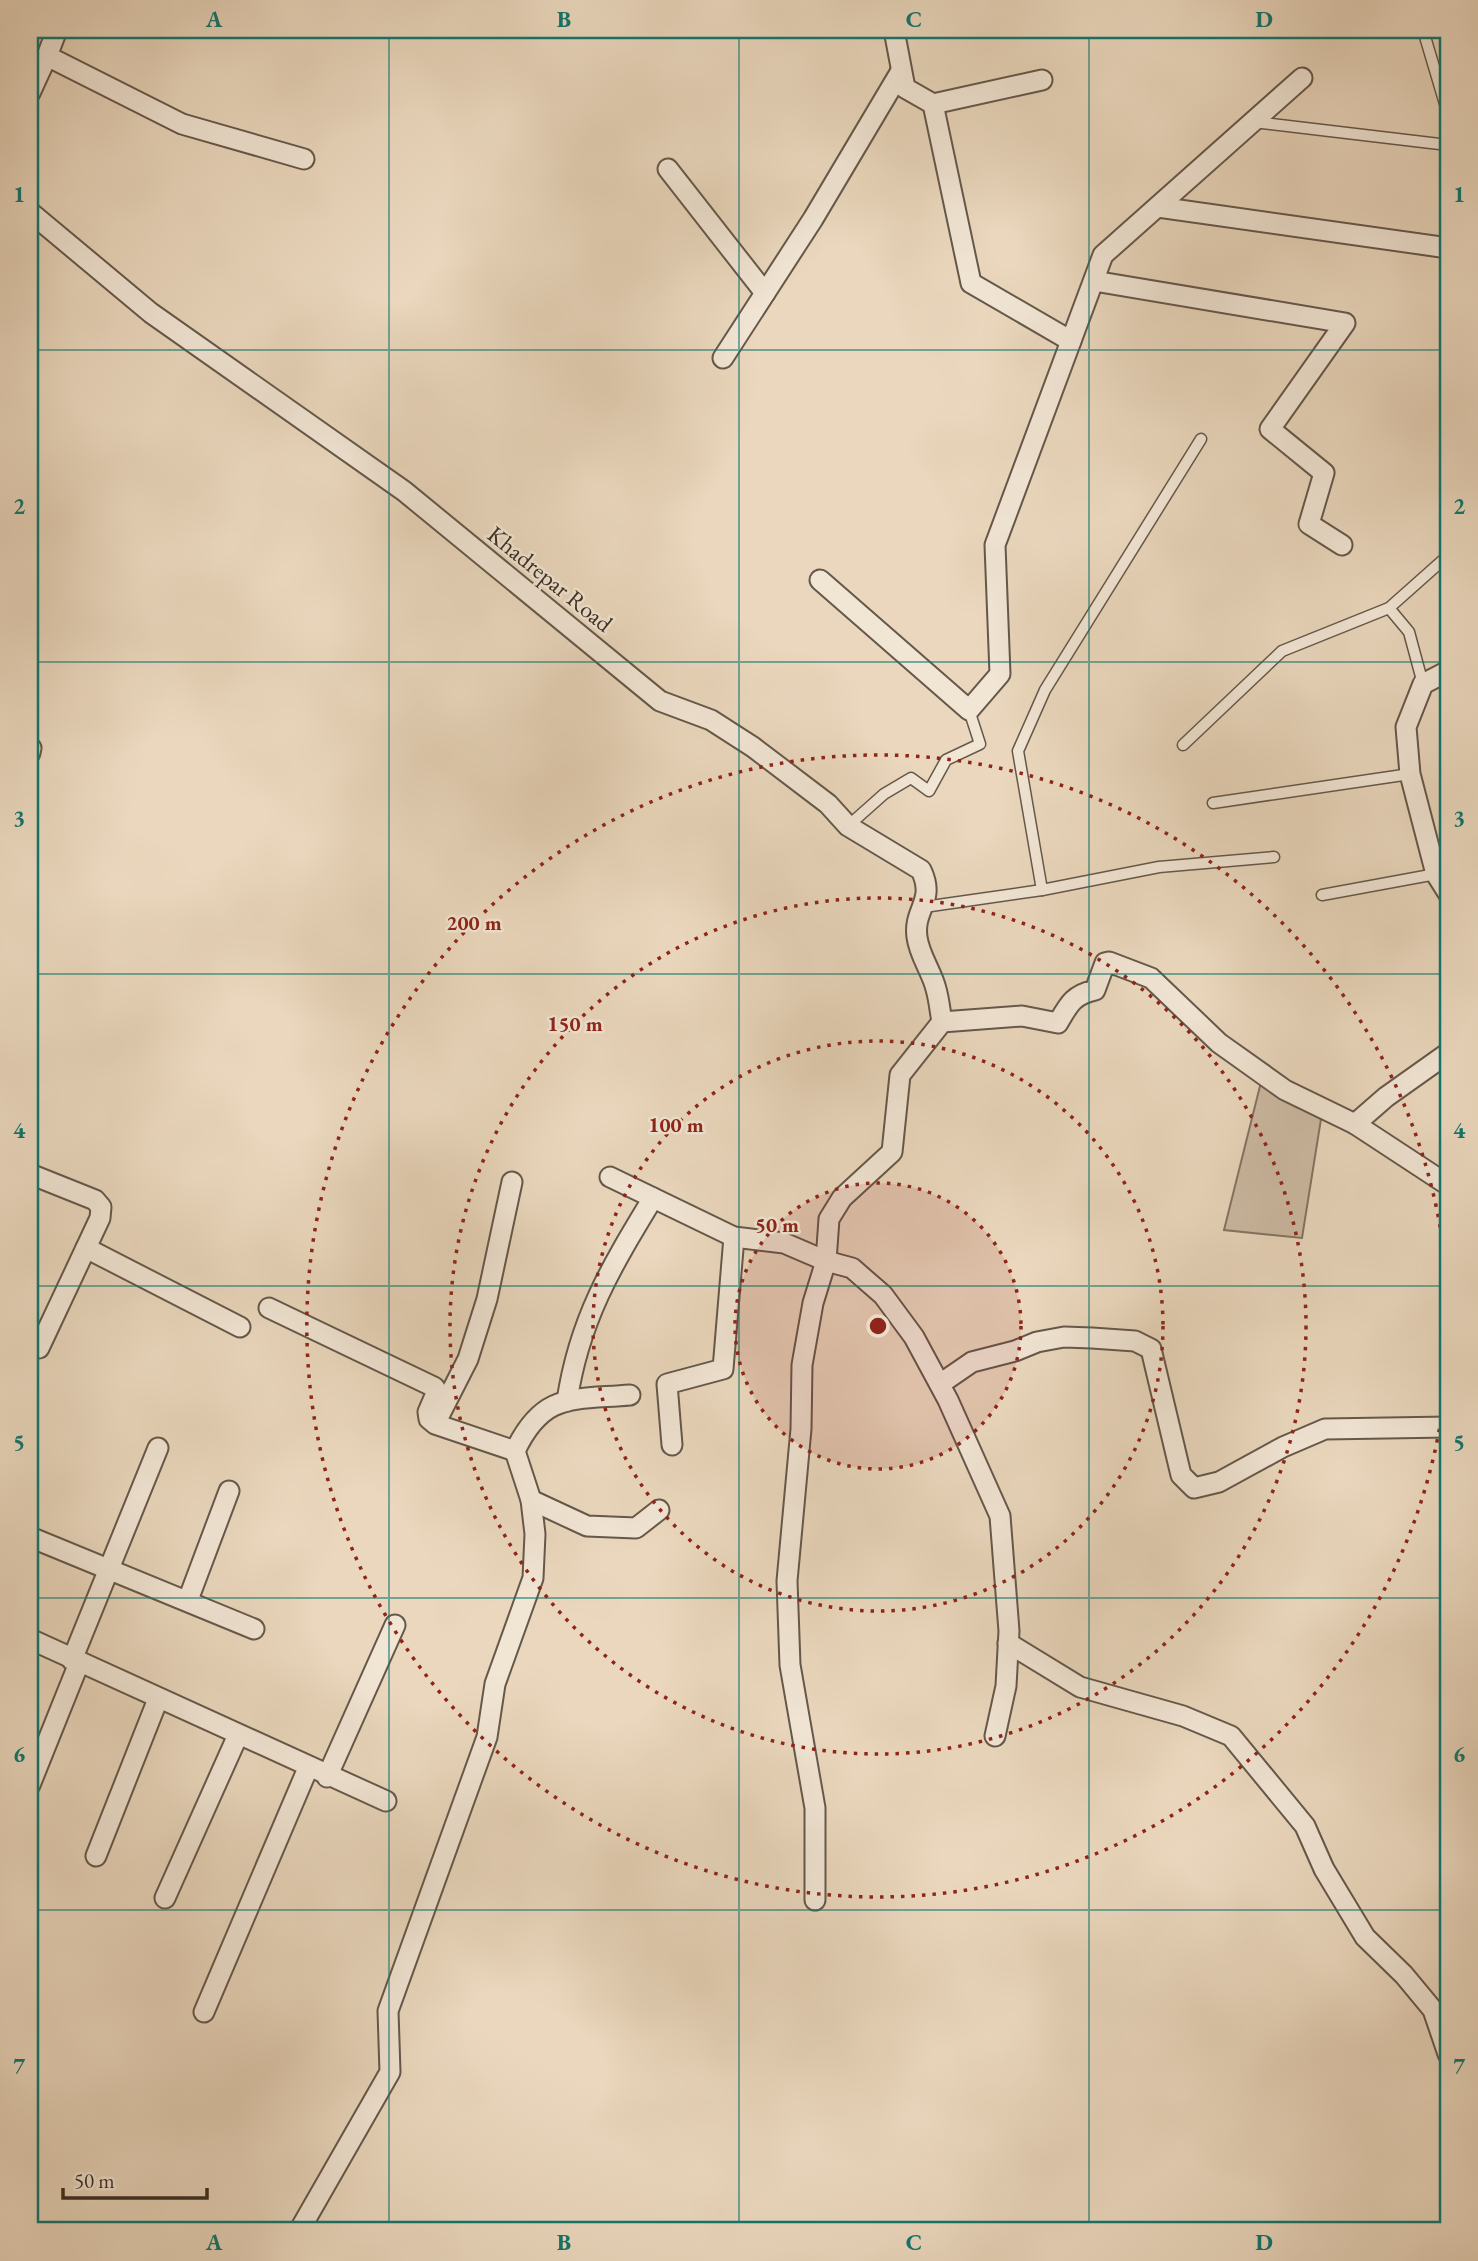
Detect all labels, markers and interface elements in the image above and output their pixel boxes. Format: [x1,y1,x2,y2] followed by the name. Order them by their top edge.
[205,4,223,34] text: A
[557,4,571,34] text: B
[906,4,922,34] text: C
[1255,4,1273,34] text: D
[13,179,25,209] text: 1
[1453,179,1465,209] text: 1
[13,491,25,521] text: 2
[1453,491,1465,521] text: 2
[481,519,620,639] street label: Khadrepar Road
[13,803,25,833] text: 3
[1453,803,1465,833] text: 3
[446,909,502,936] text: 200 m
[547,1010,603,1037] text: 150 m
[648,1111,704,1138] text: 100 m
[13,1115,26,1145] text: 4
[1453,1115,1466,1145] text: 4
[755,1211,799,1238] text: 50 m
[866,1314,890,1338] centre of rings
[13,1427,25,1457] text: 5
[1453,1427,1465,1457] text: 5
[13,1739,25,1769] text: 6
[1453,1739,1465,1769] text: 6
[13,2051,26,2081] text: 7
[1453,2051,1466,2081] text: 7
[63,2156,206,2200] scale bar
[74,2167,115,2194] text: 50 m
[205,2227,223,2257] text: A
[557,2227,571,2257] text: B
[906,2227,922,2257] text: C
[1255,2227,1273,2257] text: D

